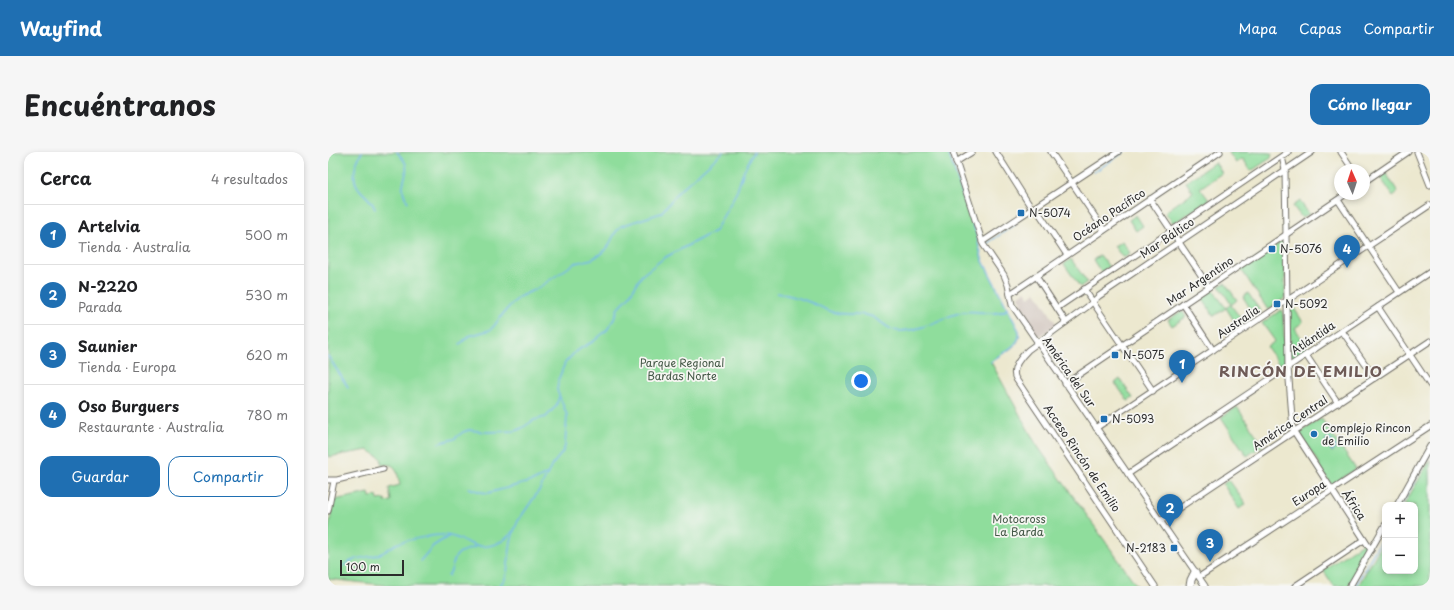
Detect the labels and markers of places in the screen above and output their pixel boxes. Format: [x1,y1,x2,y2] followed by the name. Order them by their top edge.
[1029,204,1071,221] place label: N-5074
[1016,208,1026,218] marker: N-5074
[1334,235,1360,268] pin: 4
[1280,240,1322,257] place label: N-5076
[1267,244,1277,254] marker: N-5076
[1285,295,1328,312] place label: N-5092
[1272,299,1282,309] marker: N-5092
[1123,346,1165,363] place label: N-5075
[1110,350,1120,360] marker: N-5075
[1169,350,1195,383] pin: 1
[1112,410,1154,427] place label: N-5093
[1099,414,1109,424] marker: N-5093
[1322,419,1411,449] place label: Complejo Rincon de Emilio
[1309,429,1319,439] marker: Complejo Rincon de Emilio
[1157,494,1183,527] pin: 2
[1197,529,1223,562] pin: 3
[1126,539,1166,556] place label: N-2183
[1169,543,1179,553] marker: N-2183

